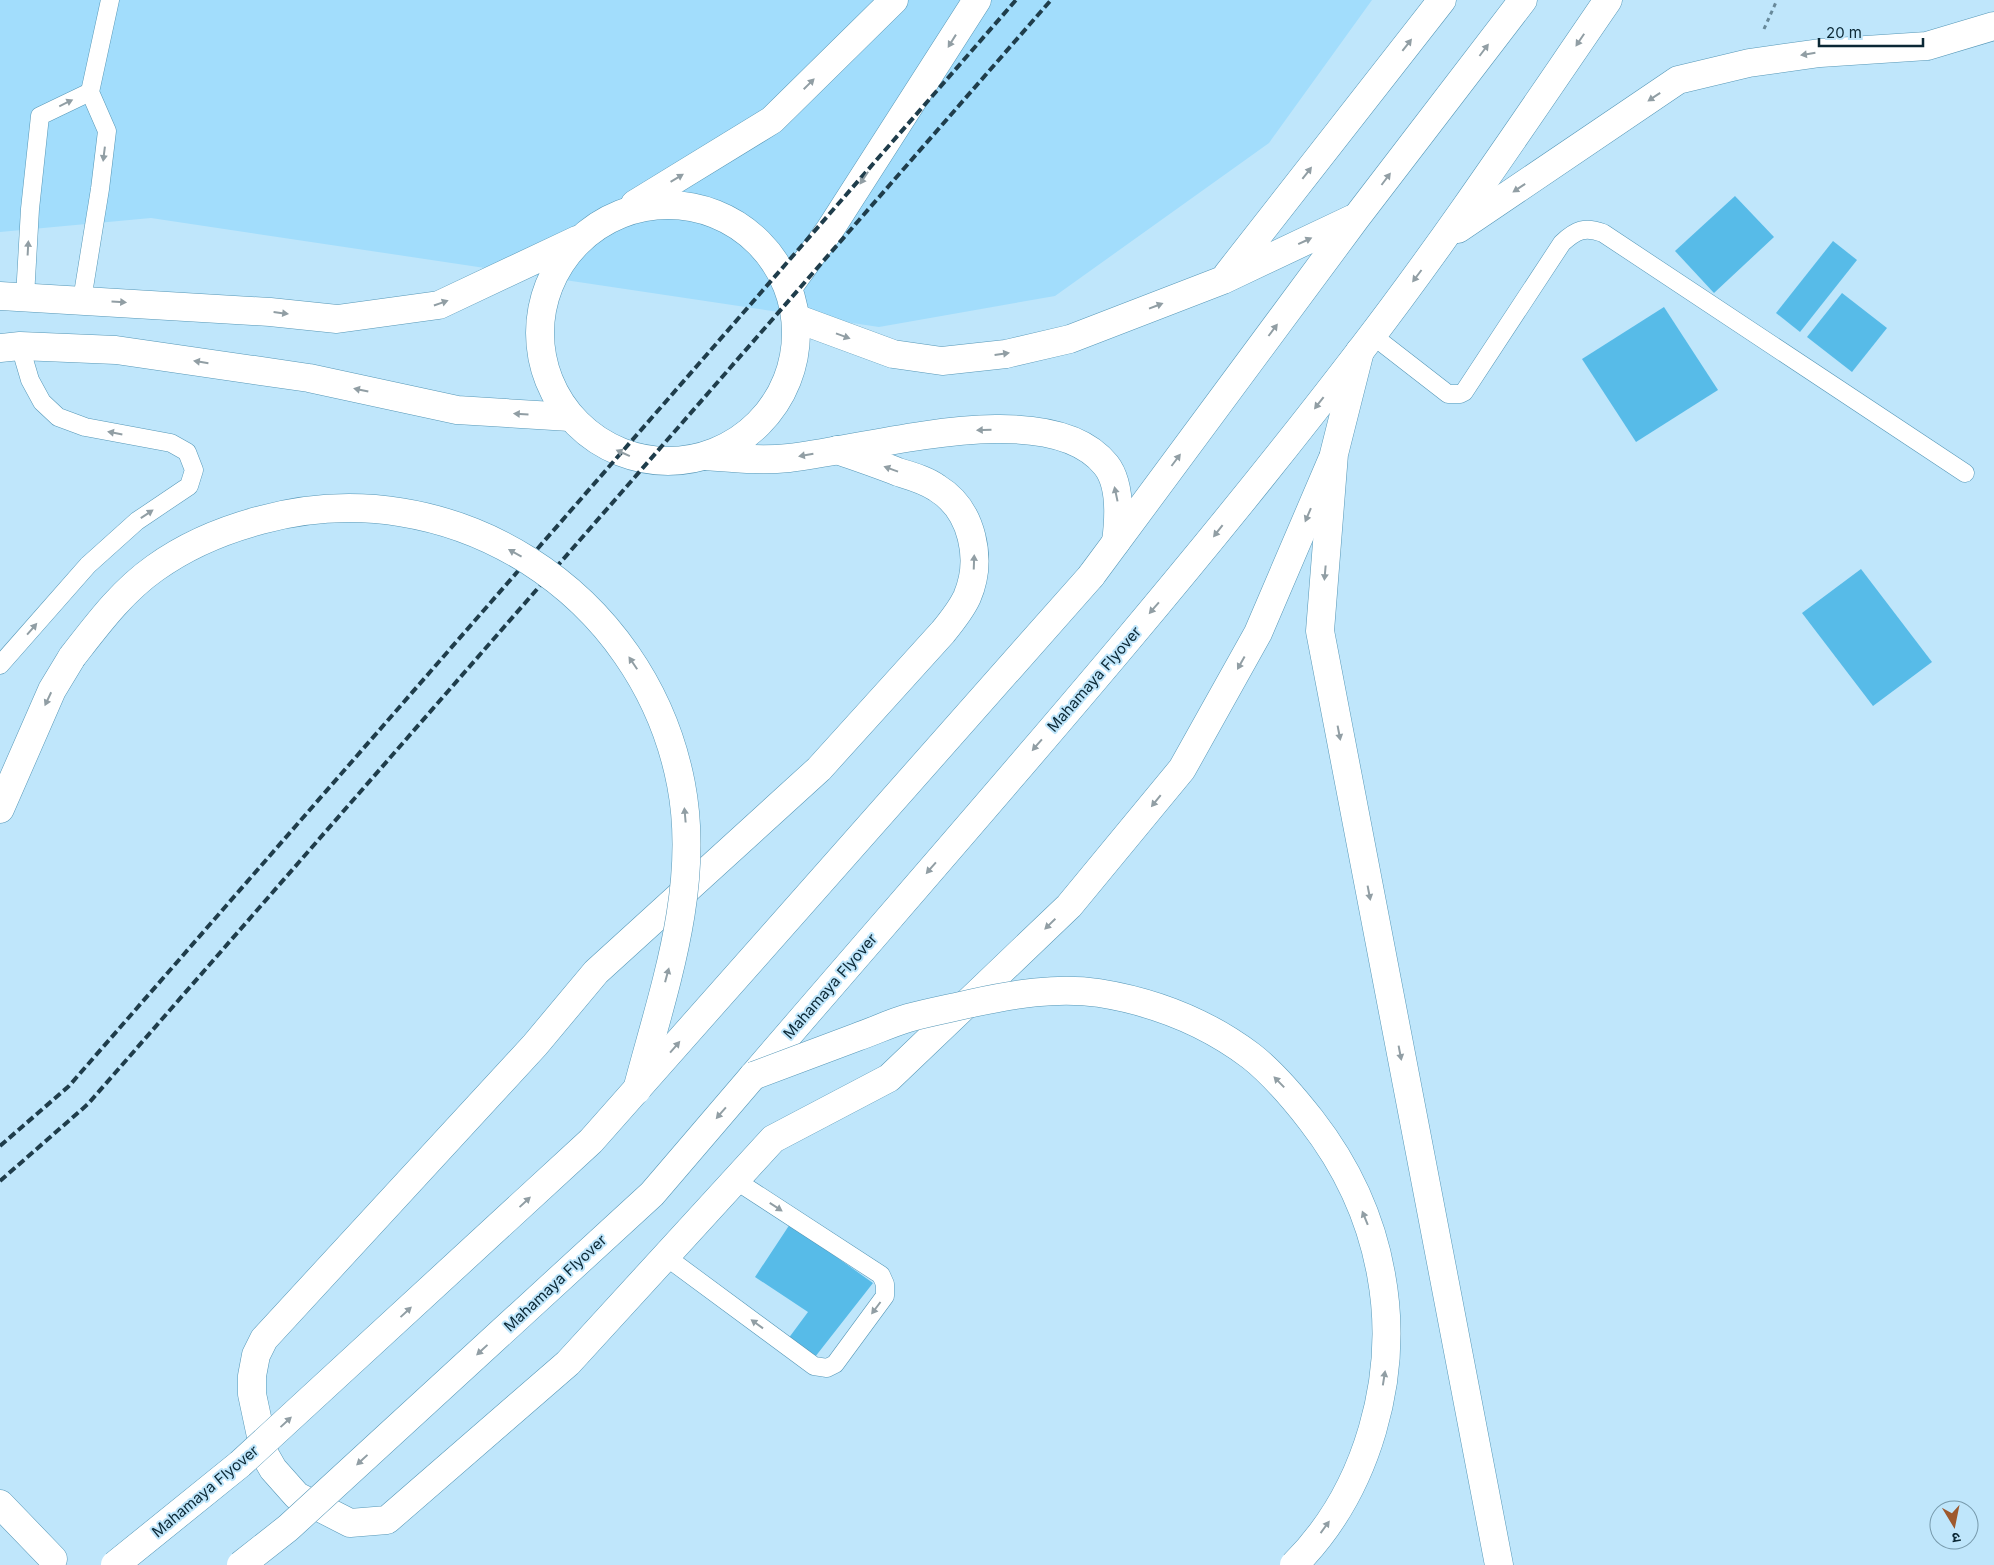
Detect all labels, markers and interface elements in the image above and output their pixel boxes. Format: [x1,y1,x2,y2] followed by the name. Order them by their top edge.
[1819,15,1923,47] scale bar
[1826,23,1862,42] text: 20 m
[1575,33,1585,47] one-way arrow
[947,35,956,48] one-way arrow
[1401,39,1412,52] one-way arrow
[1479,44,1490,57] one-way arrow
[1800,51,1816,59] one-way arrow
[802,78,814,90] one-way arrow
[1647,92,1660,101] one-way arrow
[59,99,74,107] one-way arrow
[100,146,108,162] one-way arrow
[1301,167,1312,180] one-way arrow
[859,171,869,185] one-way arrow
[671,173,684,183] one-way arrow
[1380,173,1391,186] one-way arrow
[1512,183,1526,192] one-way arrow
[1298,237,1313,246] one-way arrow
[24,240,32,256] one-way arrow
[1412,269,1422,283] one-way arrow
[111,299,127,307] one-way arrow
[434,299,449,307] one-way arrow
[1149,301,1163,309] one-way arrow
[273,309,289,317] one-way arrow
[1268,323,1278,337] one-way arrow
[836,333,851,340] one-way arrow
[994,350,1010,358] one-way arrow
[192,358,208,366] one-way arrow
[352,385,368,393] one-way arrow
[1313,397,1324,410] one-way arrow
[513,410,529,418] one-way arrow
[975,426,991,434] one-way arrow
[106,428,122,436] one-way arrow
[616,448,630,456] one-way arrow
[798,451,813,459] one-way arrow
[1171,453,1181,467] one-way arrow
[884,465,899,472] one-way arrow
[1112,486,1120,501] one-way arrow
[1304,508,1312,522] one-way arrow
[140,509,154,519] one-way arrow
[1213,524,1223,538] one-way arrow
[509,548,522,557] one-way arrow
[971,554,979,570] one-way arrow
[1321,565,1329,581] one-way arrow
[1148,602,1160,614] one-way arrow
[1043,622,1145,736] street label: Mahamaya Flyover
[26,623,38,635] one-way arrow
[628,656,637,670] one-way arrow
[1237,656,1245,670] one-way arrow
[43,692,52,707] one-way arrow
[1336,726,1344,742] one-way arrow
[1032,739,1043,751] one-way arrow
[1150,794,1161,807] one-way arrow
[681,807,689,823] one-way arrow
[925,862,937,874] one-way arrow
[1366,885,1374,901] one-way arrow
[1045,918,1057,930] one-way arrow
[779,929,881,1043] street label: Mahamaya Flyover
[663,968,671,983] one-way arrow
[669,1042,681,1054] one-way arrow
[1396,1045,1404,1060] one-way arrow
[1273,1076,1285,1088] one-way arrow
[716,1106,727,1119] one-way arrow
[519,1196,531,1208] one-way arrow
[769,1202,783,1212] one-way arrow
[1361,1210,1369,1225] one-way arrow
[500,1230,611,1335] street label: Mahamaya Flyover
[871,1301,881,1315] one-way arrow
[399,1306,411,1318] one-way arrow
[750,1319,764,1329] one-way arrow
[476,1344,488,1356] one-way arrow
[1380,1369,1388,1385] one-way arrow
[280,1416,293,1427] one-way arrow
[148,1441,263,1541] street label: Mahamaya Flyover
[357,1454,369,1466] one-way arrow
[1929,1500,1979,1550] north arrow
[1320,1521,1330,1534] one-way arrow
[1950,1529,1962,1548] text: उ

